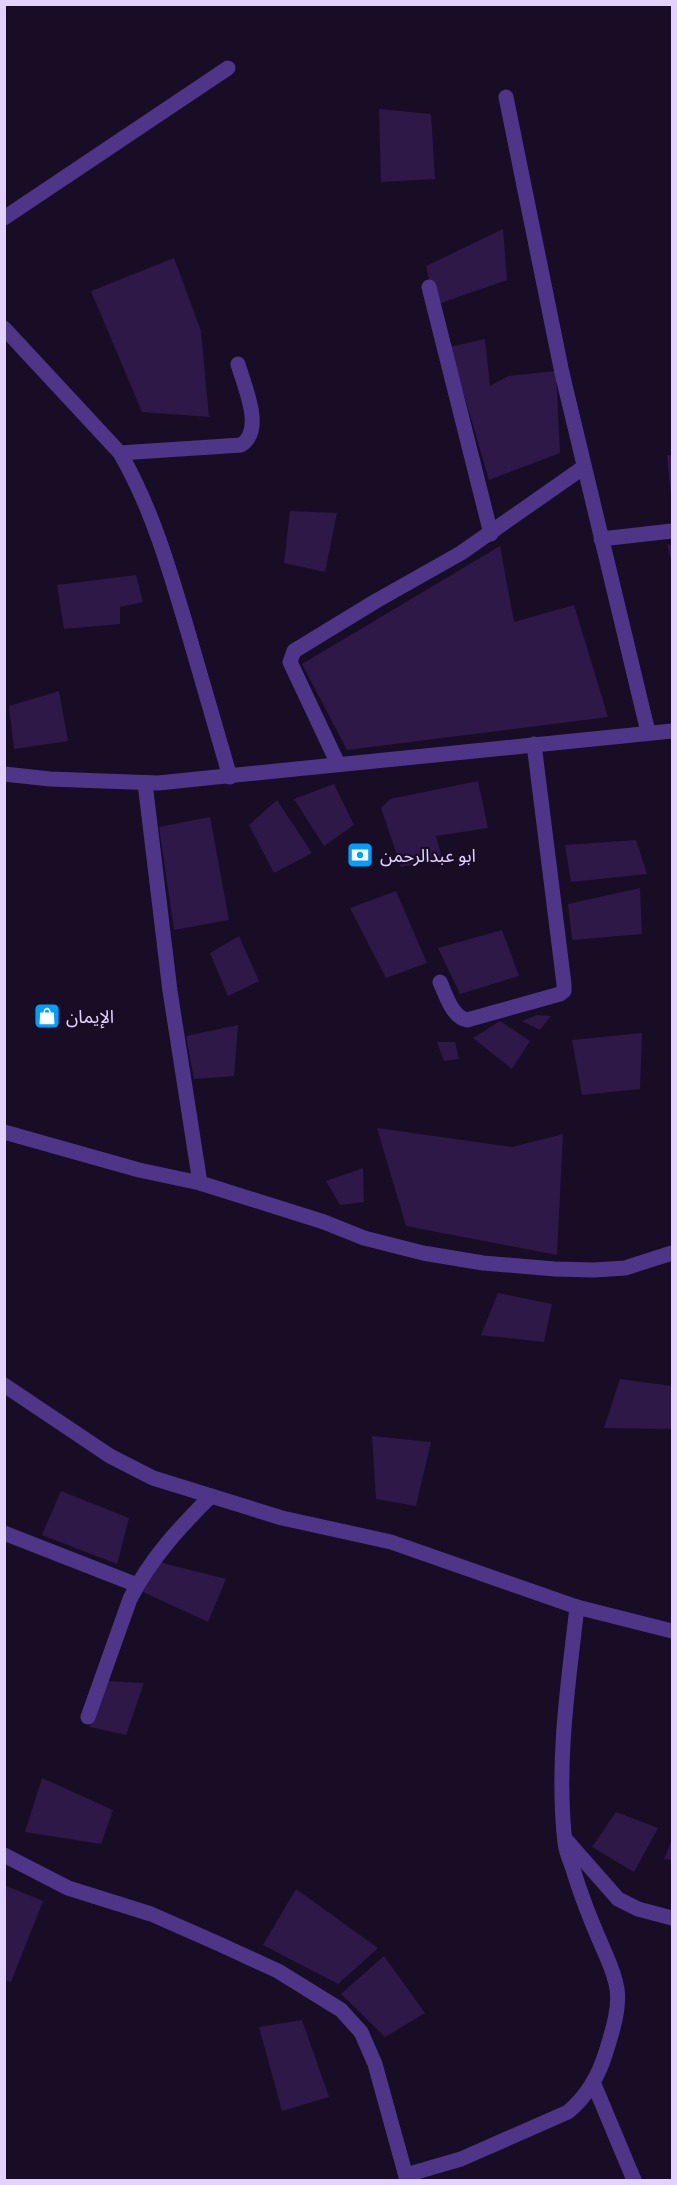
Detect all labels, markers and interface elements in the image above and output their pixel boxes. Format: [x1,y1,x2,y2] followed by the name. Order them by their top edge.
[345,840,375,870] bank icon: ابو عبدالرحمن
[380,844,476,867] place label: ابو عبدالرحمن
[32,1001,62,1031] shop icon: الإيمان
[66,1005,114,1029] place label: الإيمان

